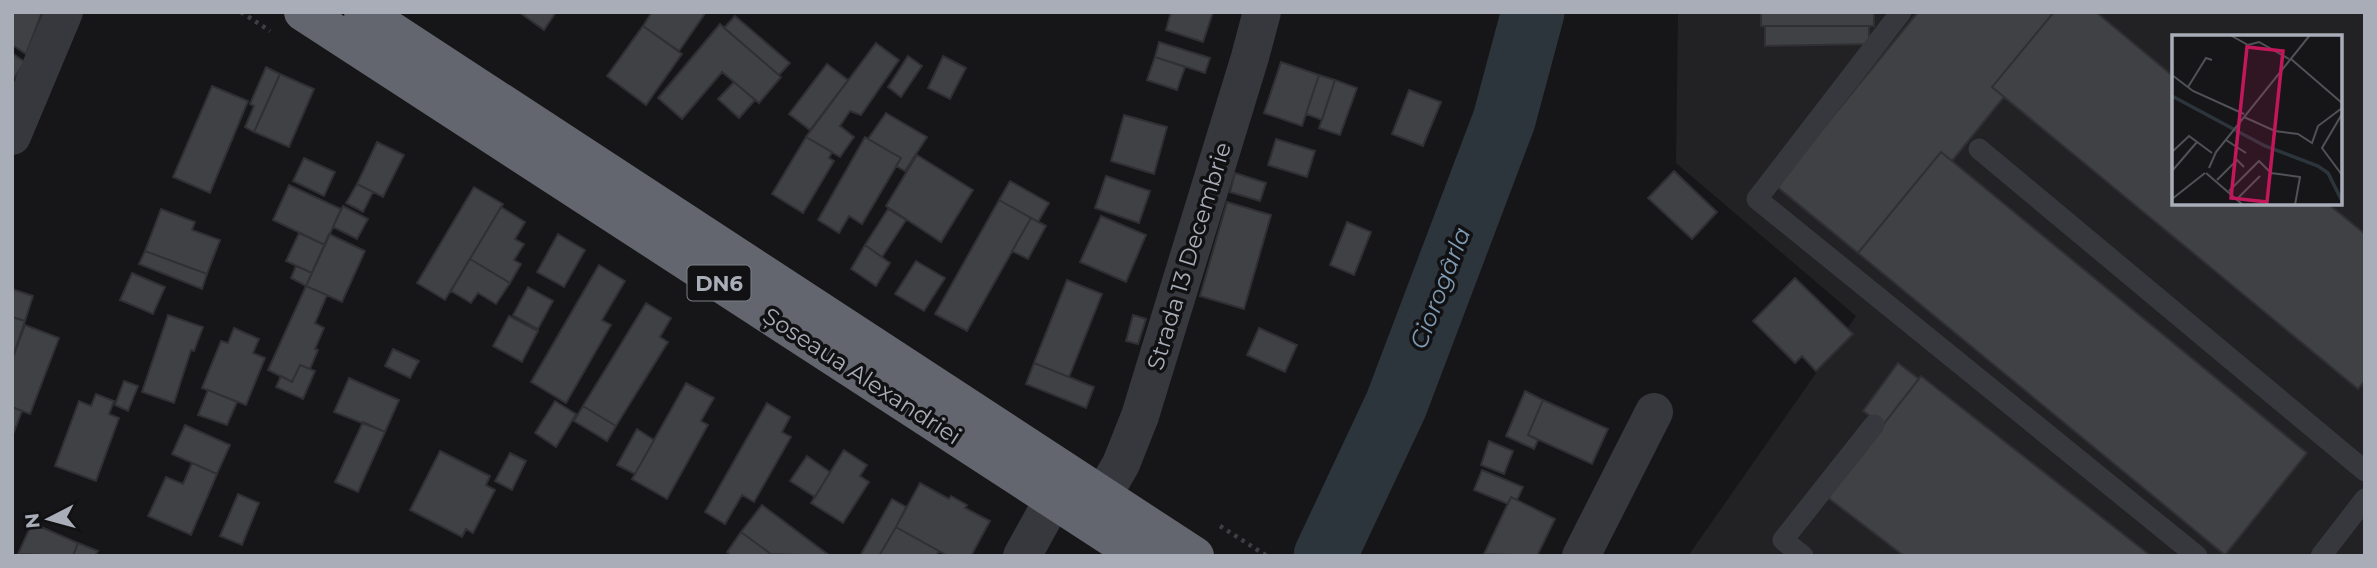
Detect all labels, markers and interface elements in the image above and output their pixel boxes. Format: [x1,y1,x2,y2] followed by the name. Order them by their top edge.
[2172,35,2342,205] inset map
[1141,139,1237,373] street label: Strada 13 Decembrie
[1404,223,1476,353] water label: Ciorogârla
[688,266,750,300] road number: DN6
[758,302,966,450] street label: Șoseaua Alexandriei
[14,484,84,554] north arrow
[20,512,45,530] text: N

